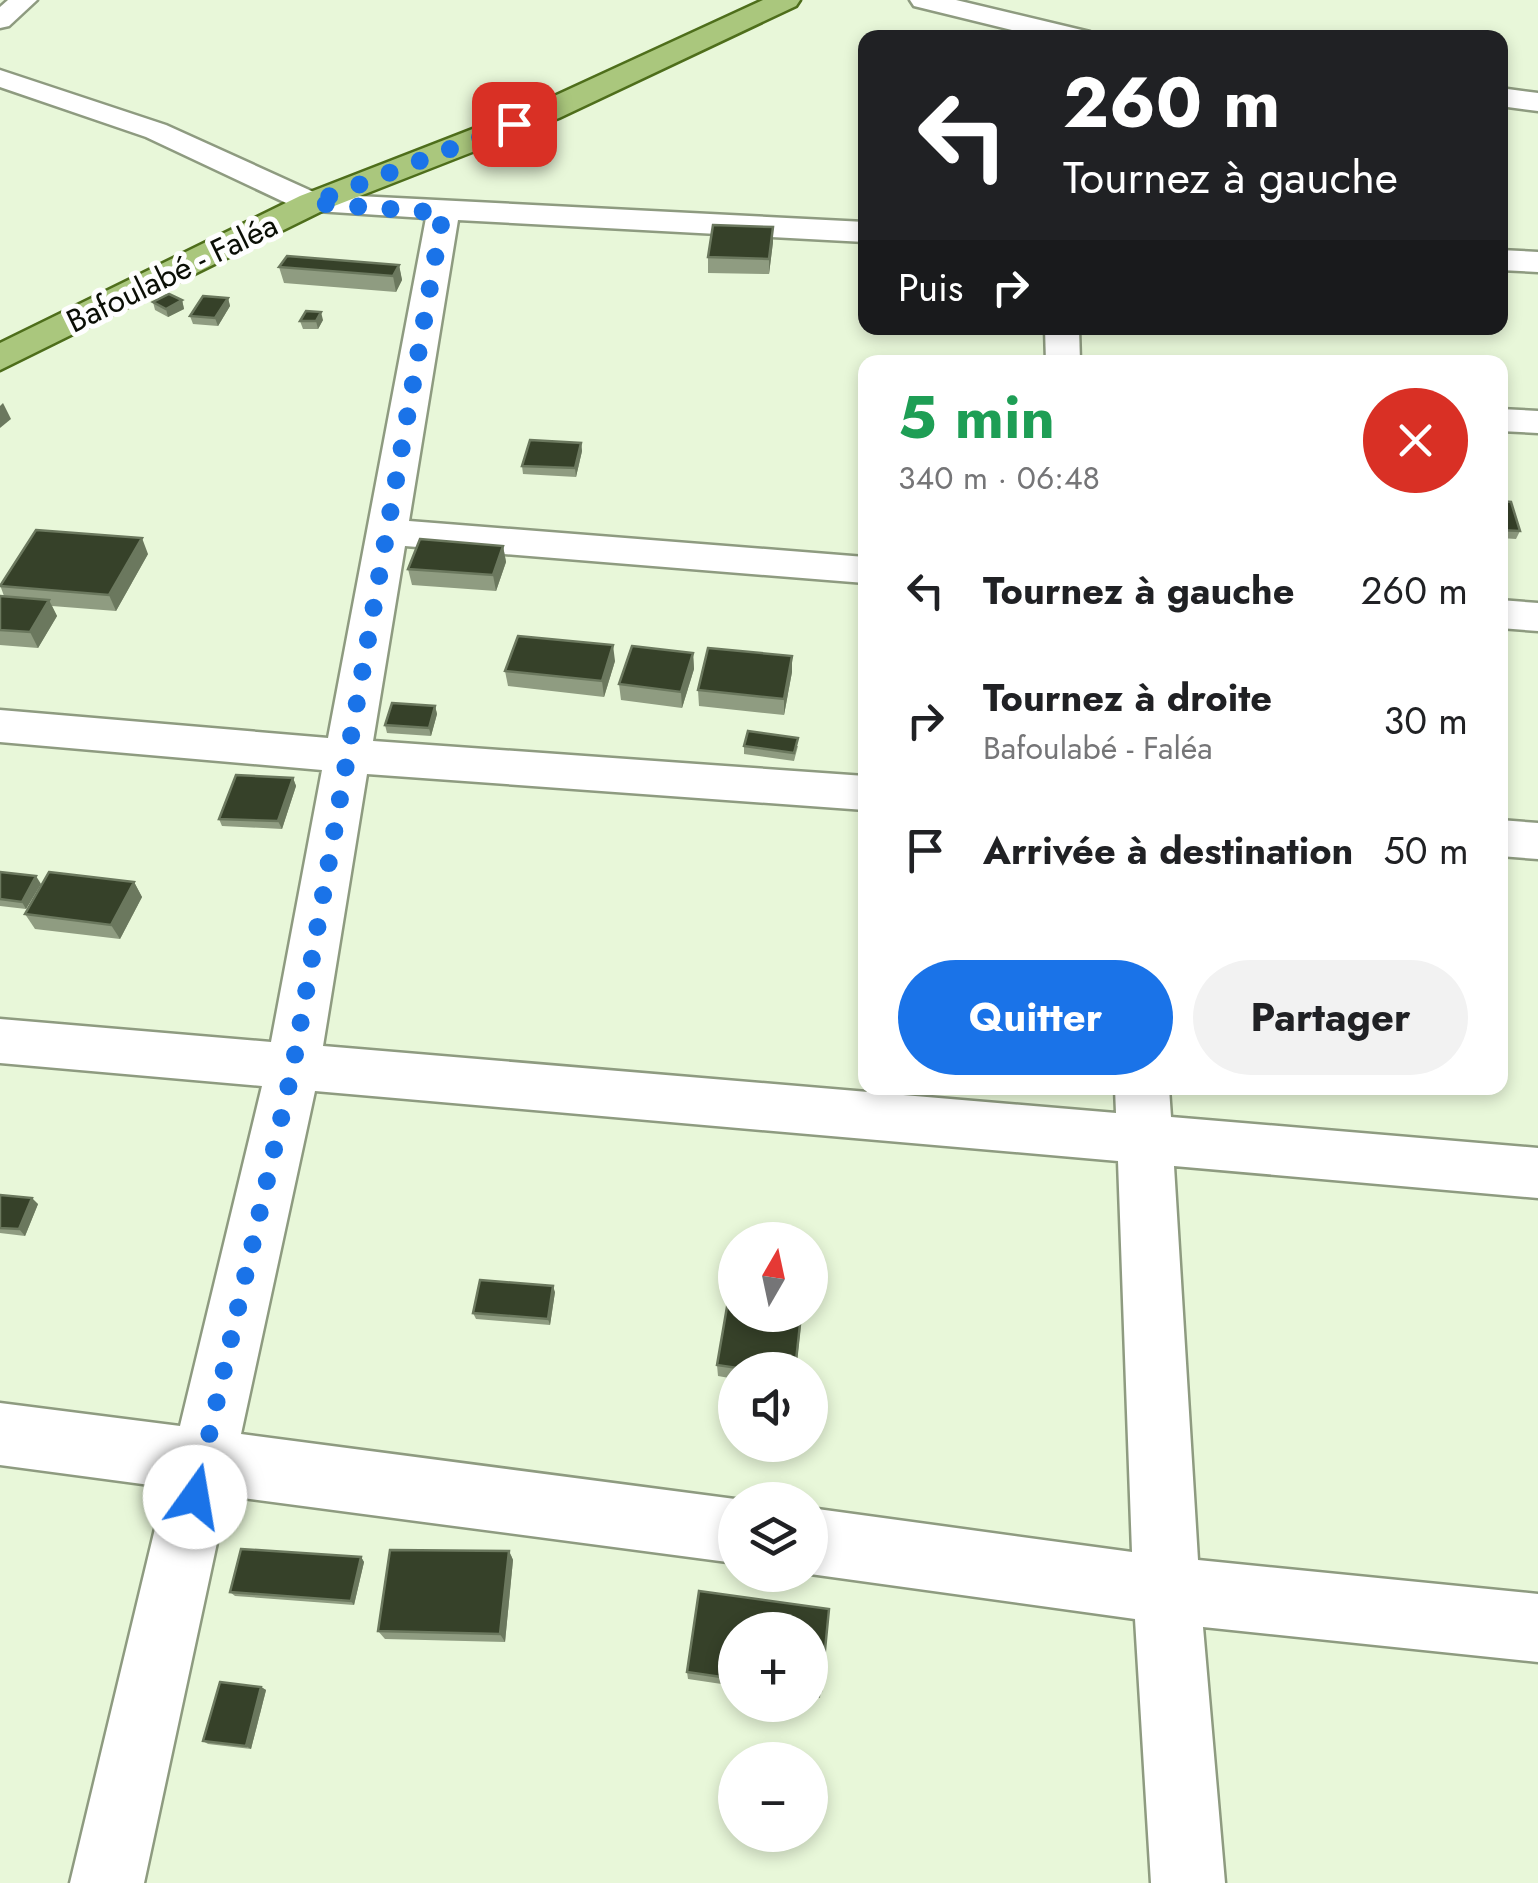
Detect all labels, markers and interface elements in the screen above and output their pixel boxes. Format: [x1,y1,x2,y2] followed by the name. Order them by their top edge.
[1063,52,1281,153] text: 260 m
[898,70,1028,200] icon: left
[472,82,557,167] pin
[487,97,542,152] icon: arrive
[1063,145,1398,210] text: Tournez à gauche
[59,202,285,344] street label: Bafoulabé - Faléa
[898,260,963,315] text: Puis
[983,260,1038,315] icon: right
[898,374,1055,461] text: 5 min
[1363,388,1468,493] button: close
[898,455,1100,501] text: 340 m · 06:48
[898,563,953,618] icon: left
[983,563,1294,618] text: Tournez à gauche
[1361,563,1468,618] text: 260 m
[983,670,1272,725] text: Tournez à droite
[898,693,953,748] icon: right
[1383,693,1468,748] text: 30 m
[983,725,1213,771] text: Bafoulabé - Faléa
[898,823,953,878] icon: arrive
[983,823,1353,878] text: Arrivée à destination
[1383,823,1469,878] text: 50 m
[898,960,1173,1075] button: Quitter
[1193,960,1468,1075] button: Partager
[718,1222,828,1332] north arrow
[718,1222,828,1852] map controls
[718,1352,828,1462] button: sound
[143,1445,247,1549] position arrow
[718,1482,828,1592] button: layers
[718,1612,828,1722] button: +
[718,1742,828,1852] button: −

